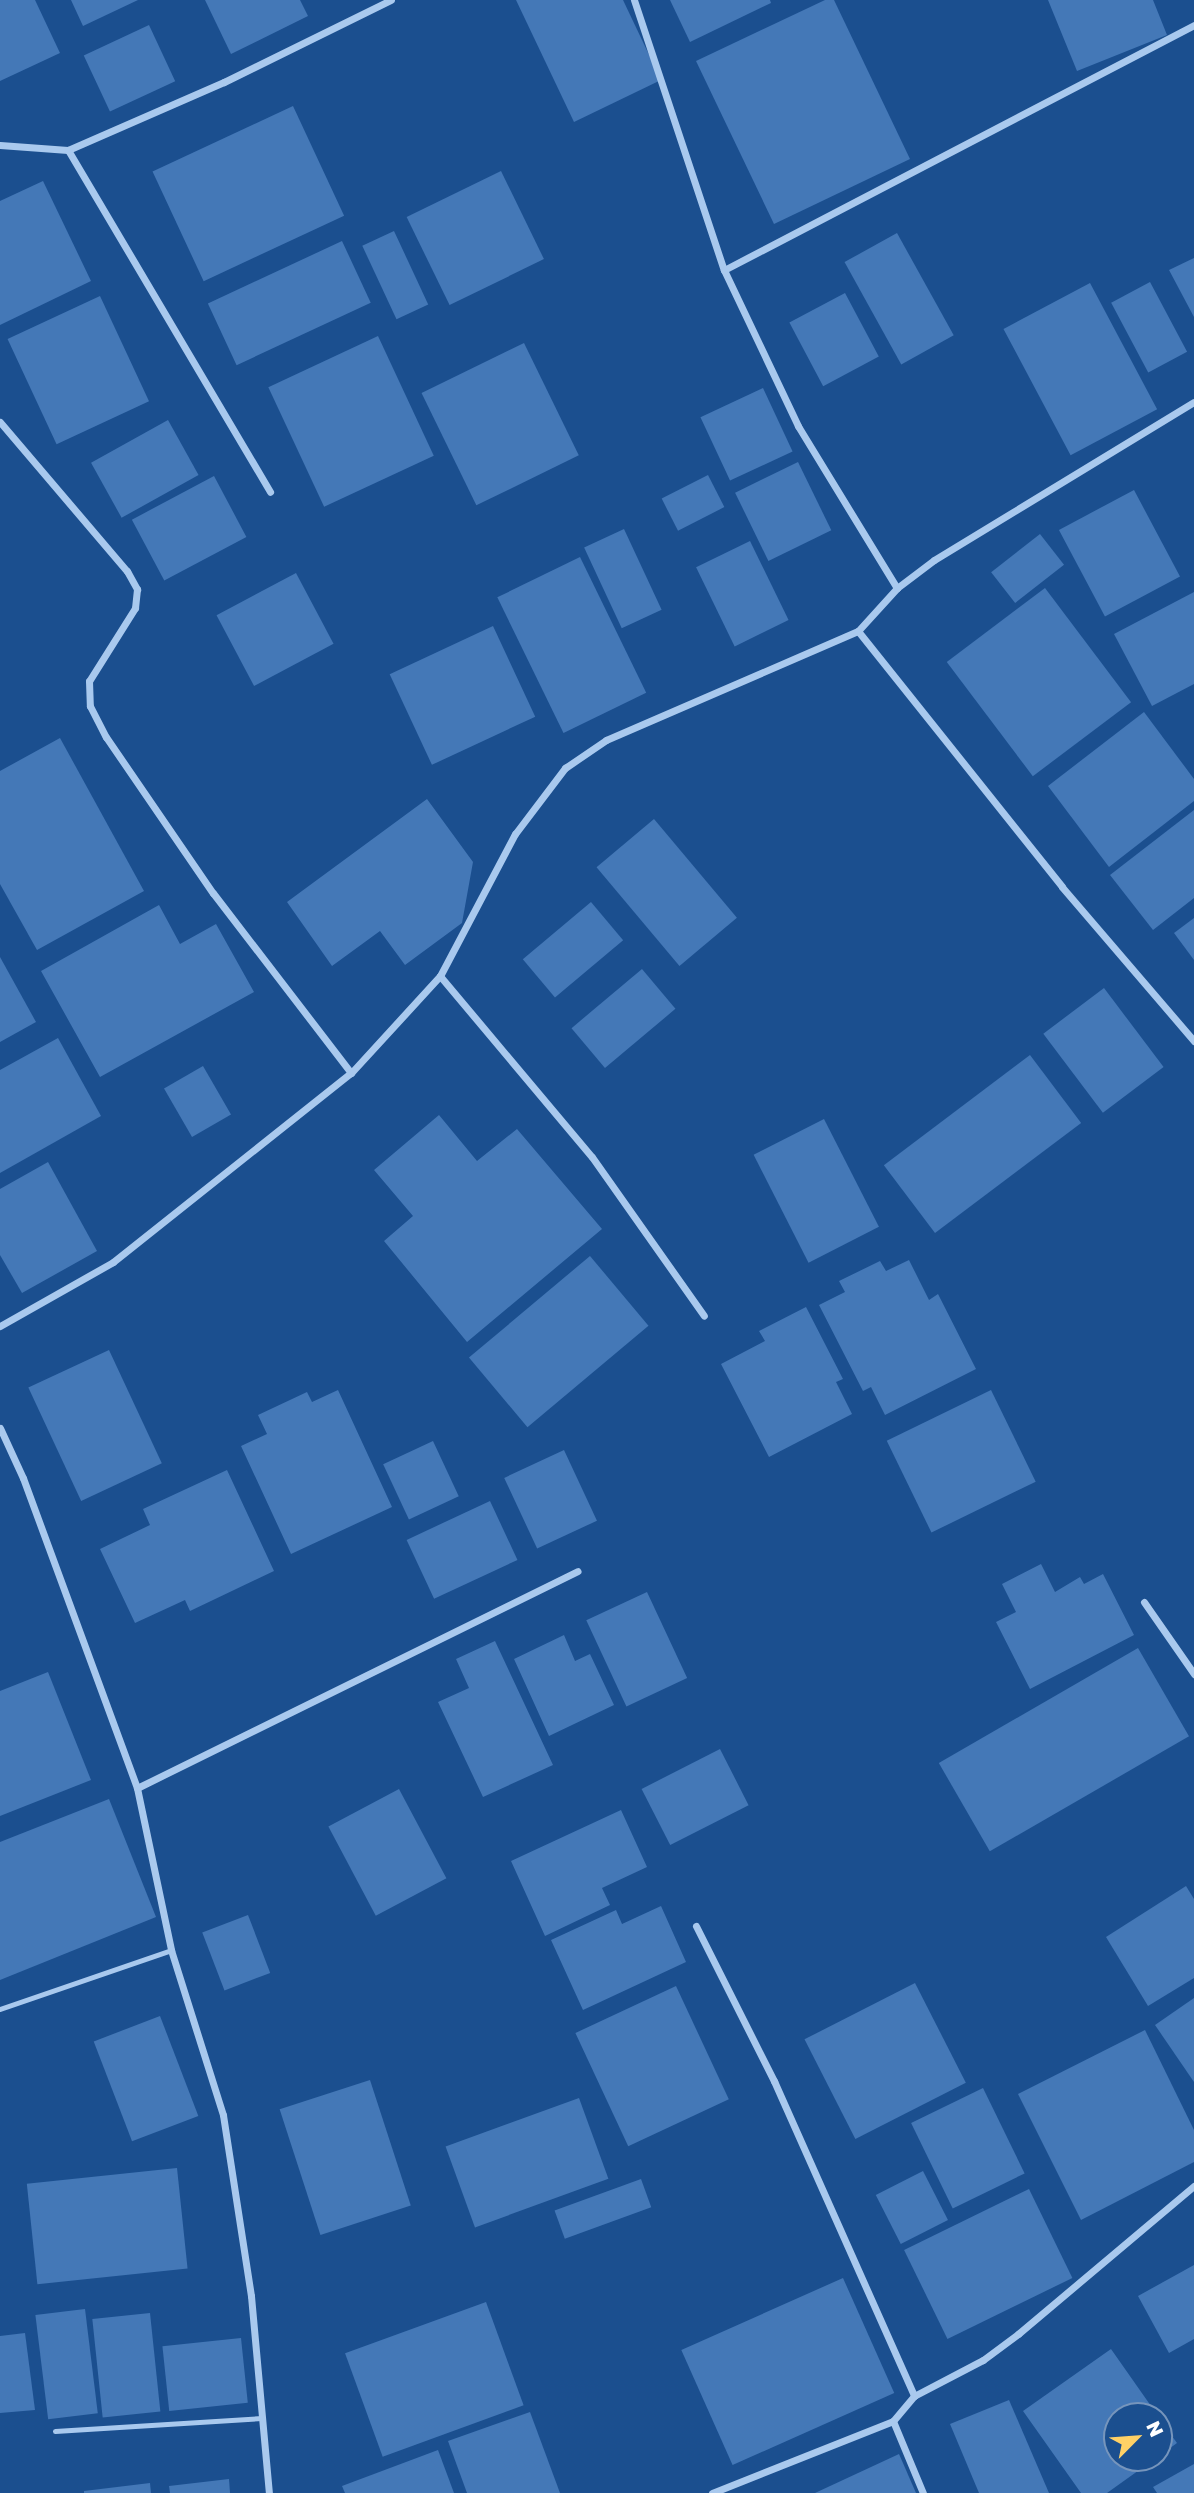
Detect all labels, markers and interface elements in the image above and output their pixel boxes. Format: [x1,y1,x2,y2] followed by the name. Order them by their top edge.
[1103,2402,1173,2472] north arrow
[1142,2417,1169,2440] text: N

